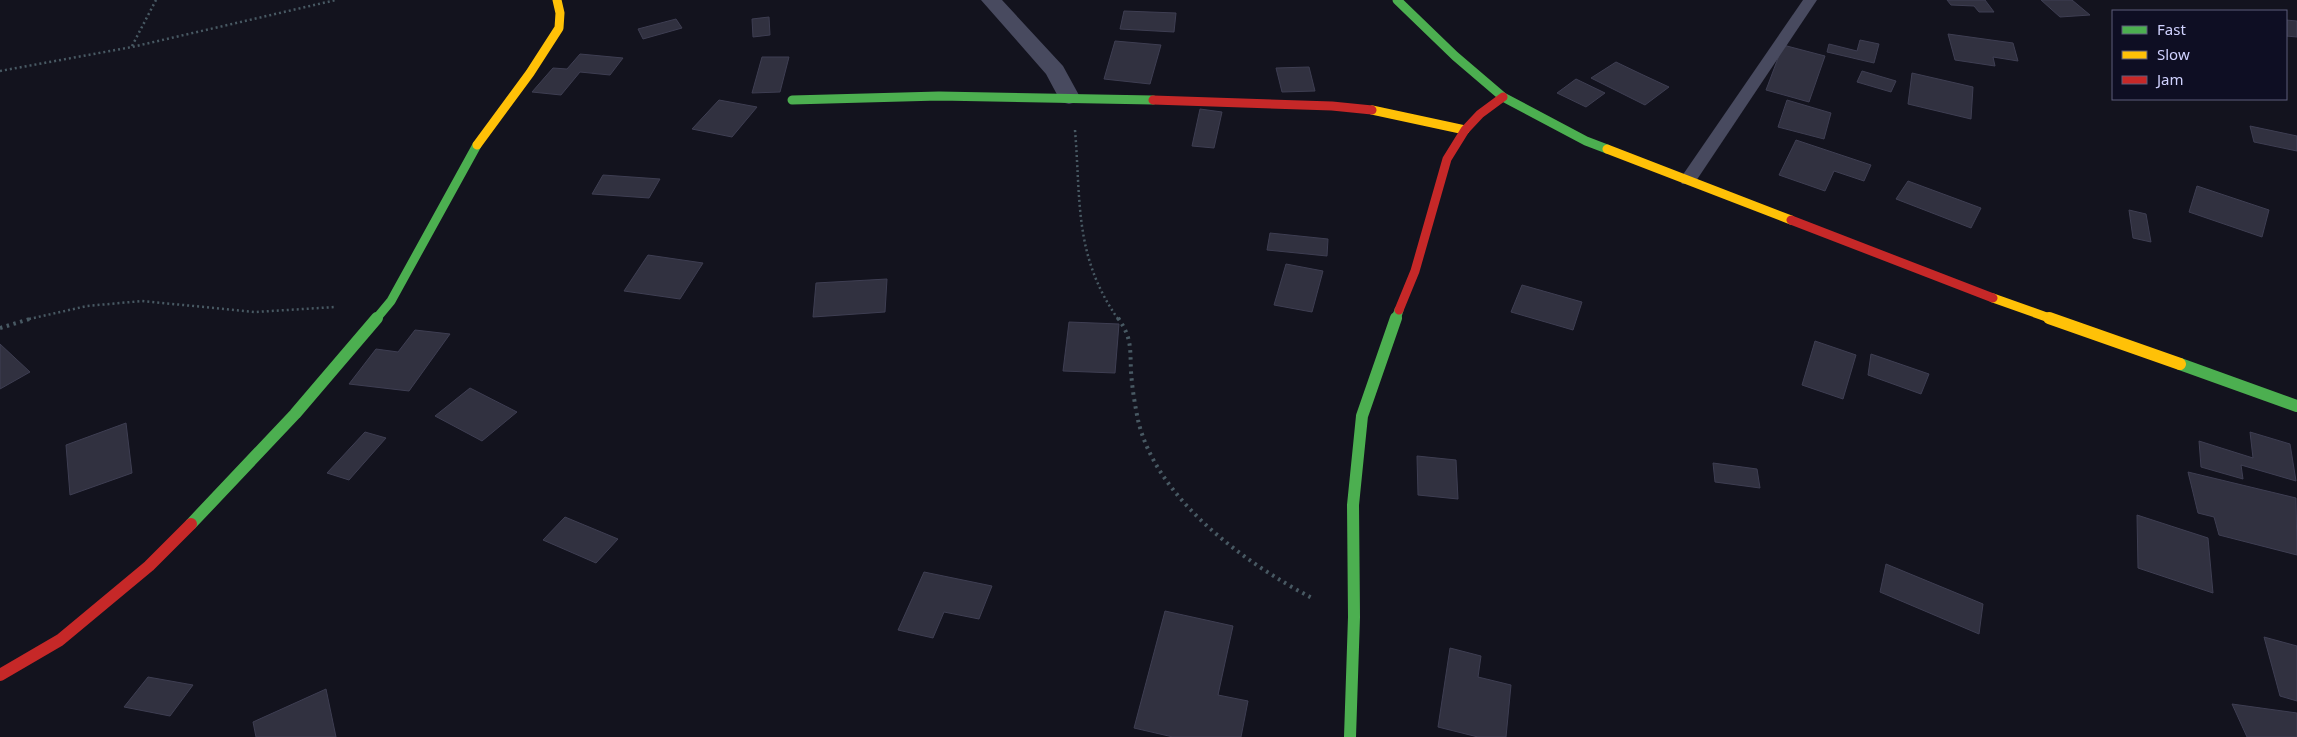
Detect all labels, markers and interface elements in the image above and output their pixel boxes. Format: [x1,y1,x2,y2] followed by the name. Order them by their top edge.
[2112,10,2287,100] legend
[2157,19,2186,39] text: Fast
[2157,44,2190,64] text: Slow
[2155,69,2184,89] text: Jam

